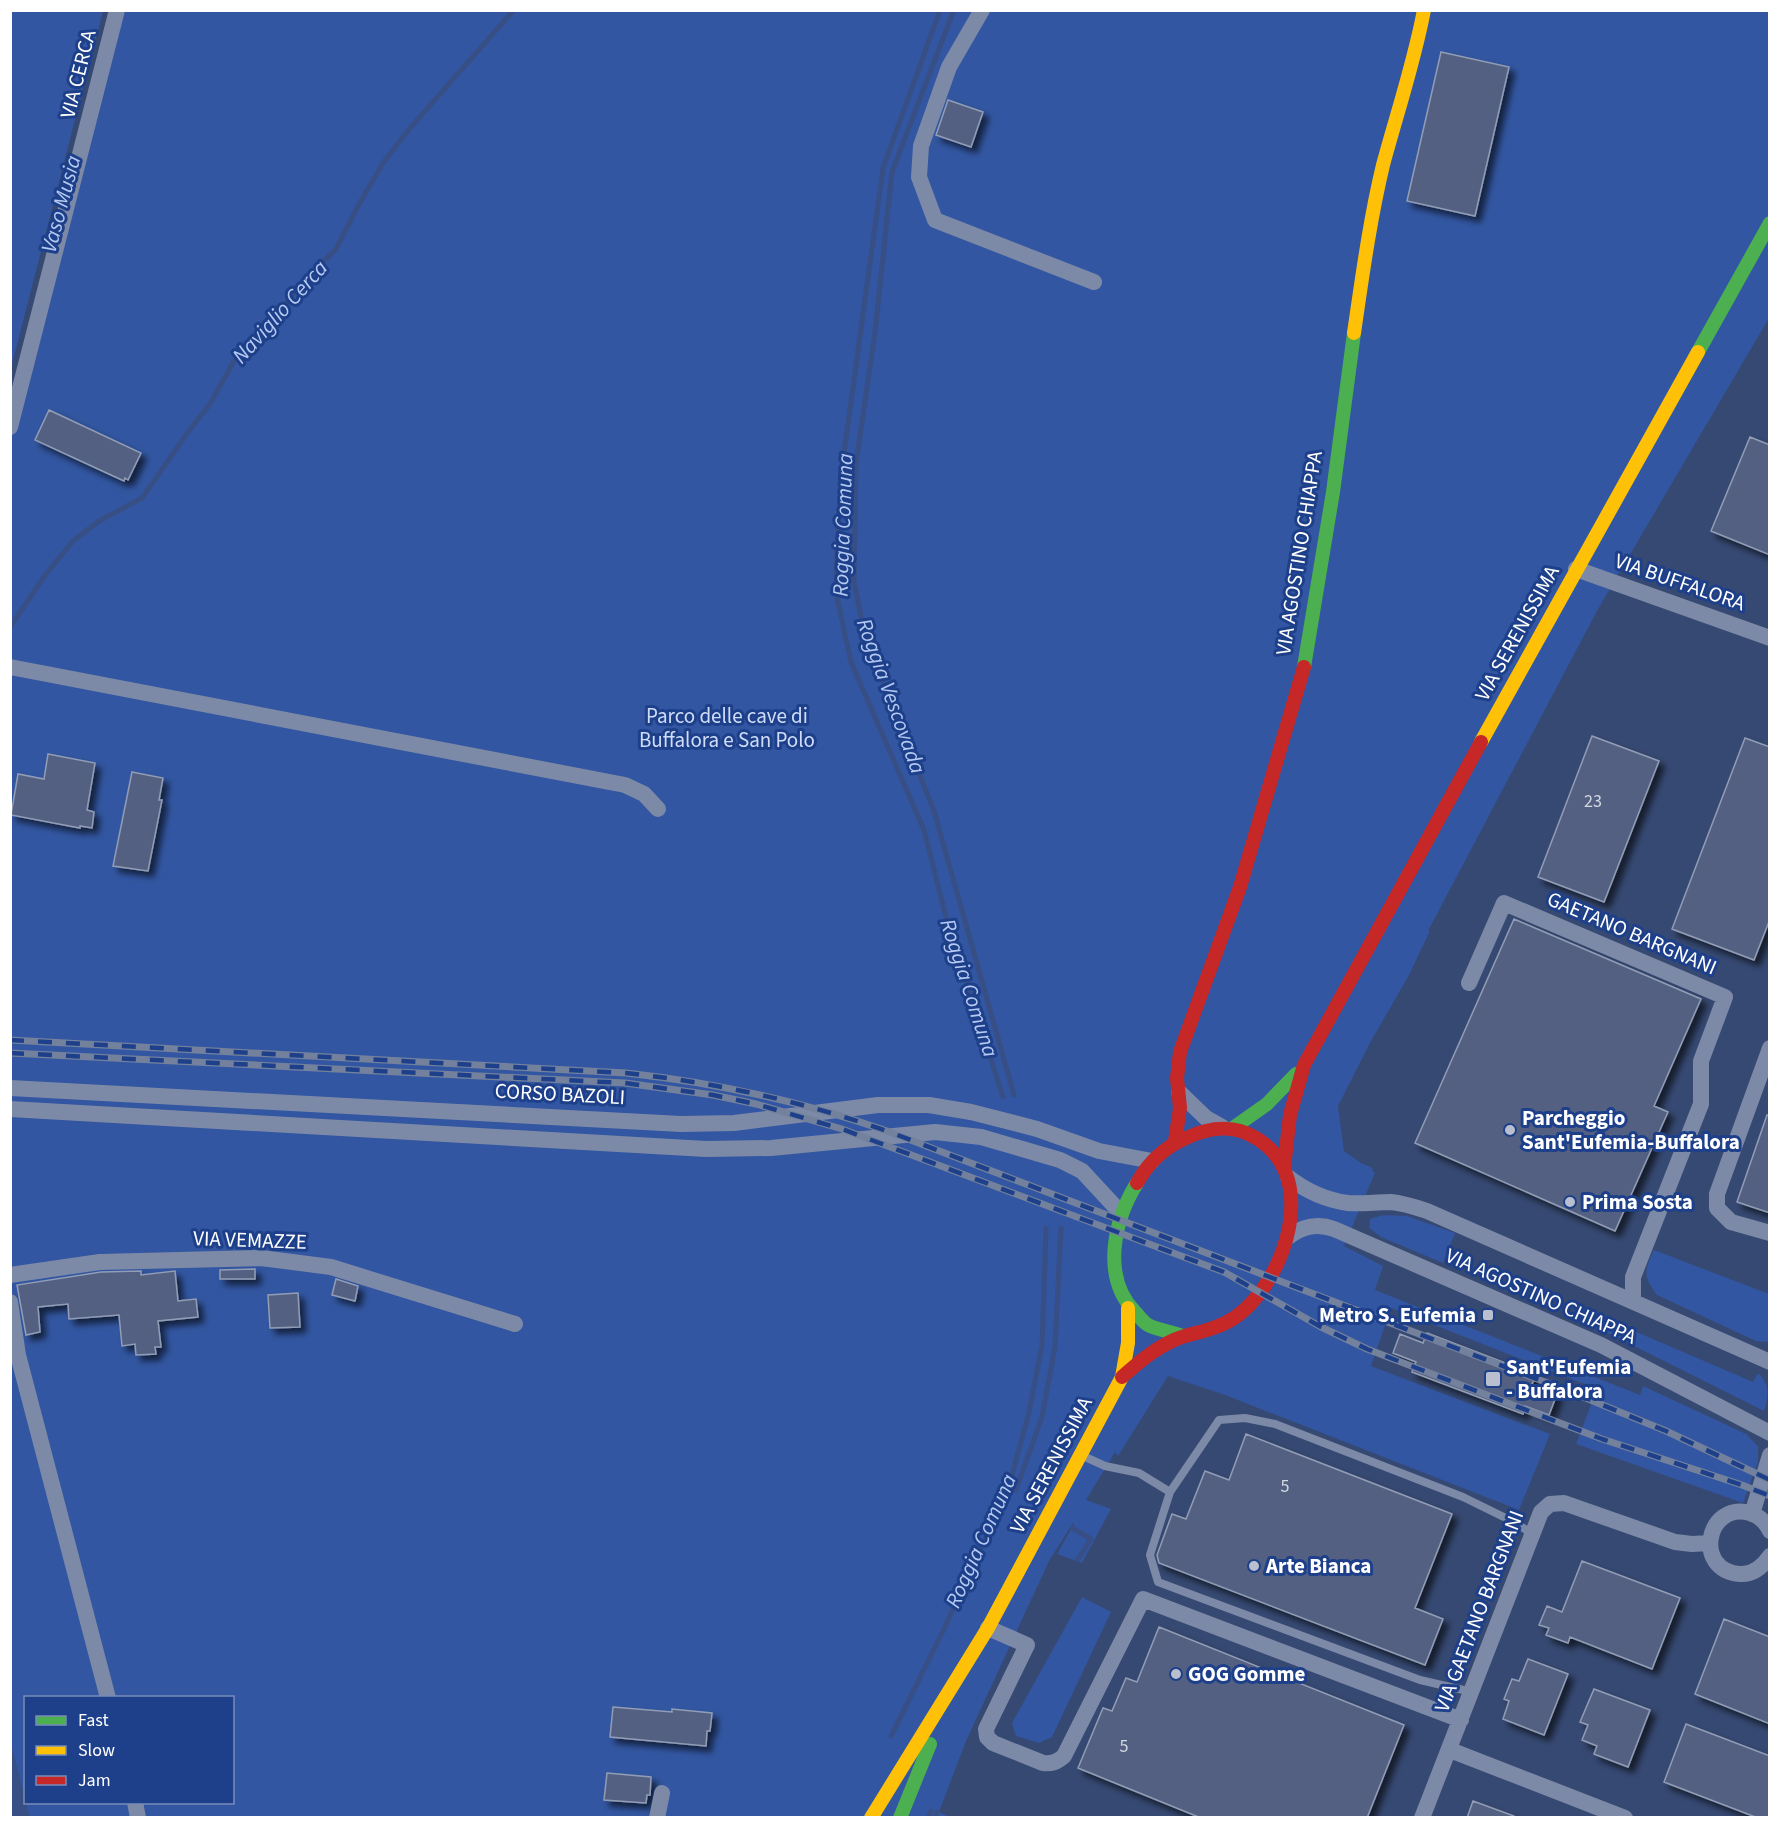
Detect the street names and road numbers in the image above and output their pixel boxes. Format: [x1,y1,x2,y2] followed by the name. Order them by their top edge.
[53,26,104,121] street label: VIA CERCA
[1268,448,1330,657] street label: VIA AGOSTINO CHIAPPA
[1611,546,1750,619] street label: VIA BUFFALORA
[1467,559,1567,706] street label: VIA SERENISSIMA
[1543,884,1721,982] street label: GAETANO BARGNANI
[494,1076,626,1112] street label: CORSO BAZOLI
[193,1223,307,1257] street label: VIA VEMAZZE
[1441,1240,1642,1352] street label: VIA AGOSTINO CHIAPPA
[1002,1391,1100,1539] street label: VIA SERENISSIMA
[1427,1506,1531,1716] street label: VIA GAETANO BARGNANI

